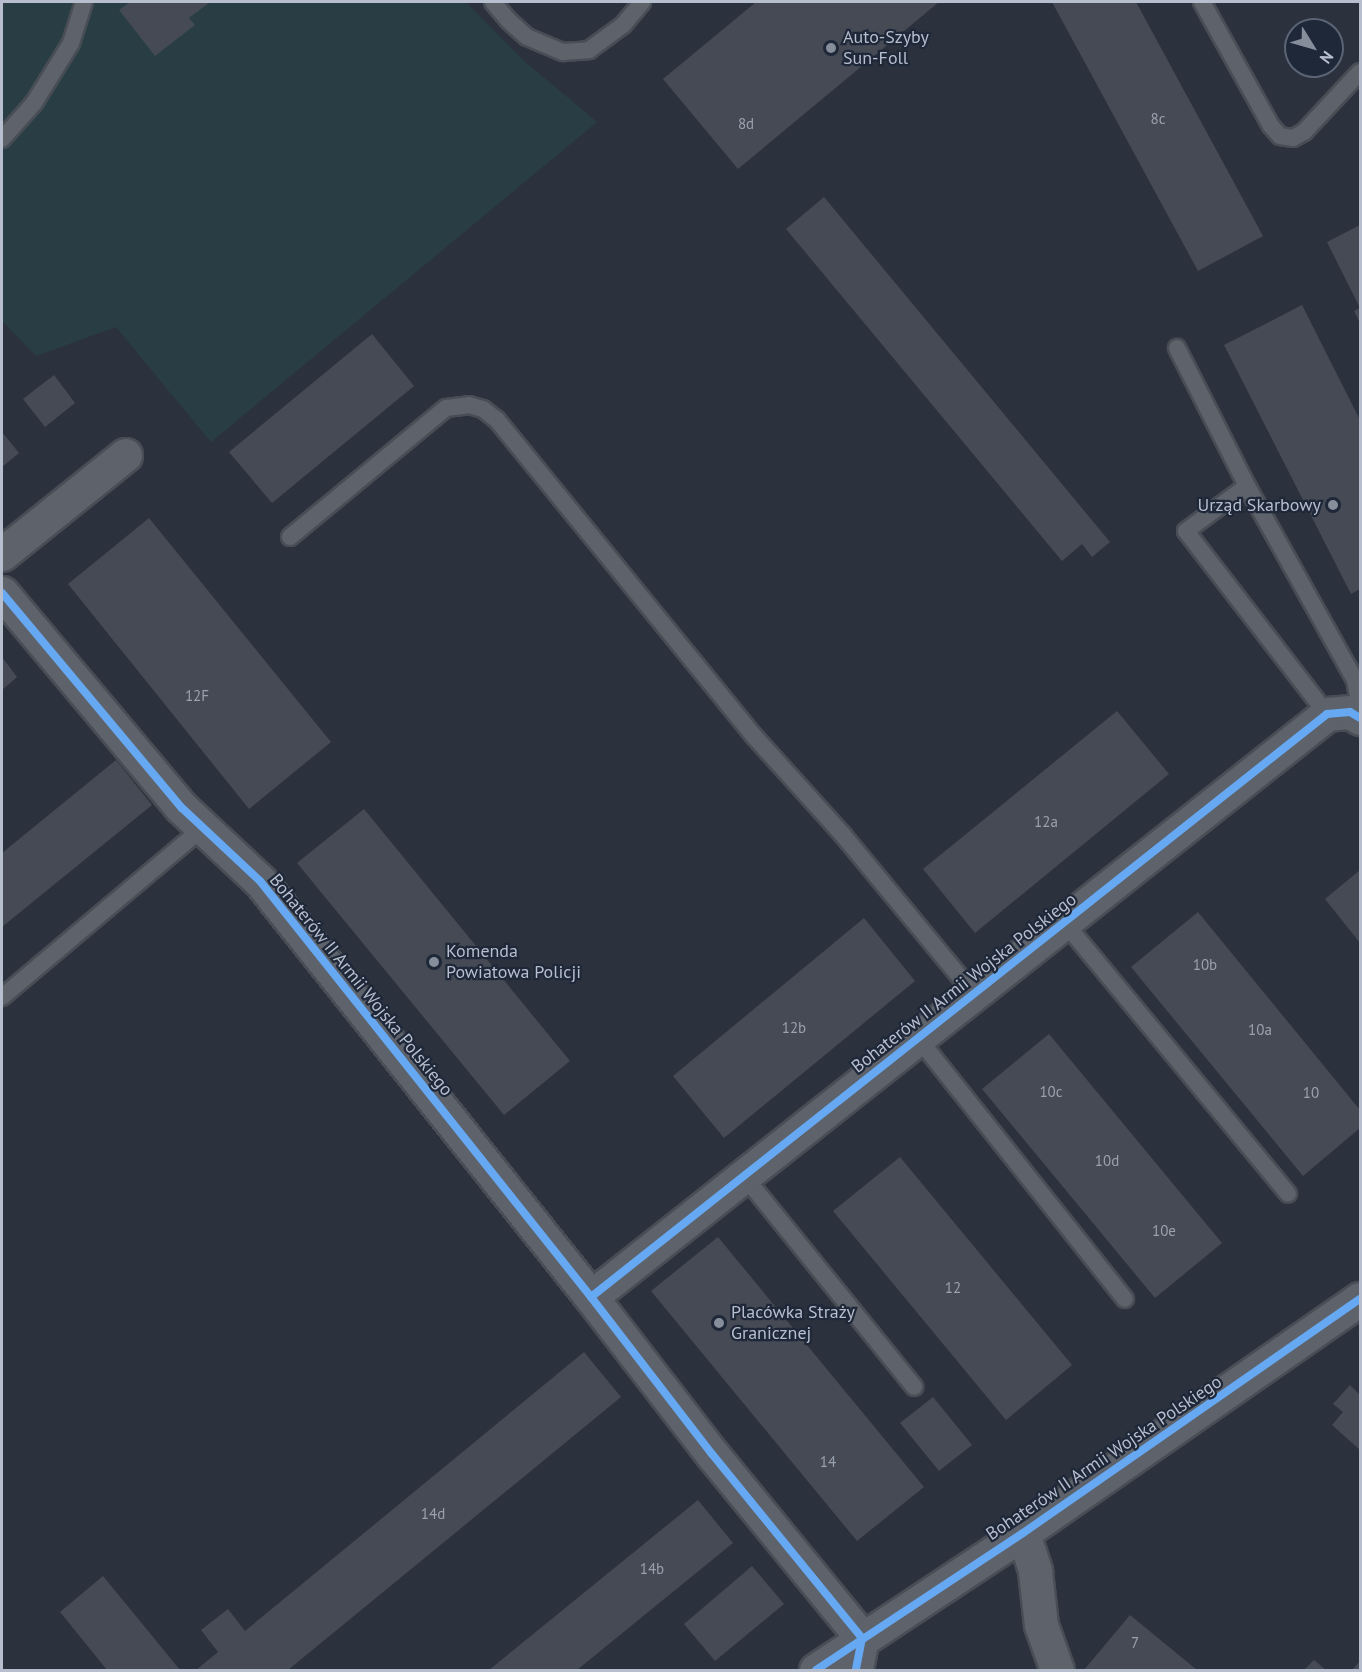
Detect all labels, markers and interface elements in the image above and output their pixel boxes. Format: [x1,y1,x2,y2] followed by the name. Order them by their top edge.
[1284,18,1344,78] north arrow
[843,27,929,70] place label: Auto-Szyby Sun-Foll
[824,41,838,55] marker: Auto-Szyby Sun-Foll
[1316,47,1338,68] text: N
[1151,110,1165,128] house number: 8c
[738,115,754,133] house number: 8d
[1198,494,1321,516] place label: Urząd Skarbowy
[1326,498,1340,512] marker: Urząd Skarbowy
[185,687,209,705] house number: 12F
[1034,813,1058,831] house number: 12a
[264,869,458,1101] street label: Bohaterów II Armii Wojska Polskiego
[847,888,1081,1078] street label: Bohaterów II Armii Wojska Polskiego
[446,941,581,984] place label: Komenda Powiatowa Policji
[427,955,441,969] marker: Komenda Powiatowa Policji
[1193,956,1217,974] house number: 10b
[782,1019,806,1037] house number: 12b
[1248,1021,1272,1039] house number: 10a
[1039,1083,1063,1101] house number: 10c
[1303,1084,1319,1102] house number: 10
[1095,1152,1119,1170] house number: 10d
[1152,1222,1176,1240] house number: 10e
[945,1279,961,1297] house number: 12
[731,1302,855,1344] place label: Placówka Straży Granicznej
[712,1316,726,1330] marker: Placówka Straży Granicznej
[982,1371,1226,1545] street label: Bohaterów II Armii Wojska Polskiego
[820,1453,836,1471] house number: 14
[421,1505,445,1523] house number: 14d
[640,1560,664,1578] house number: 14b
[1131,1634,1139,1652] house number: 7

